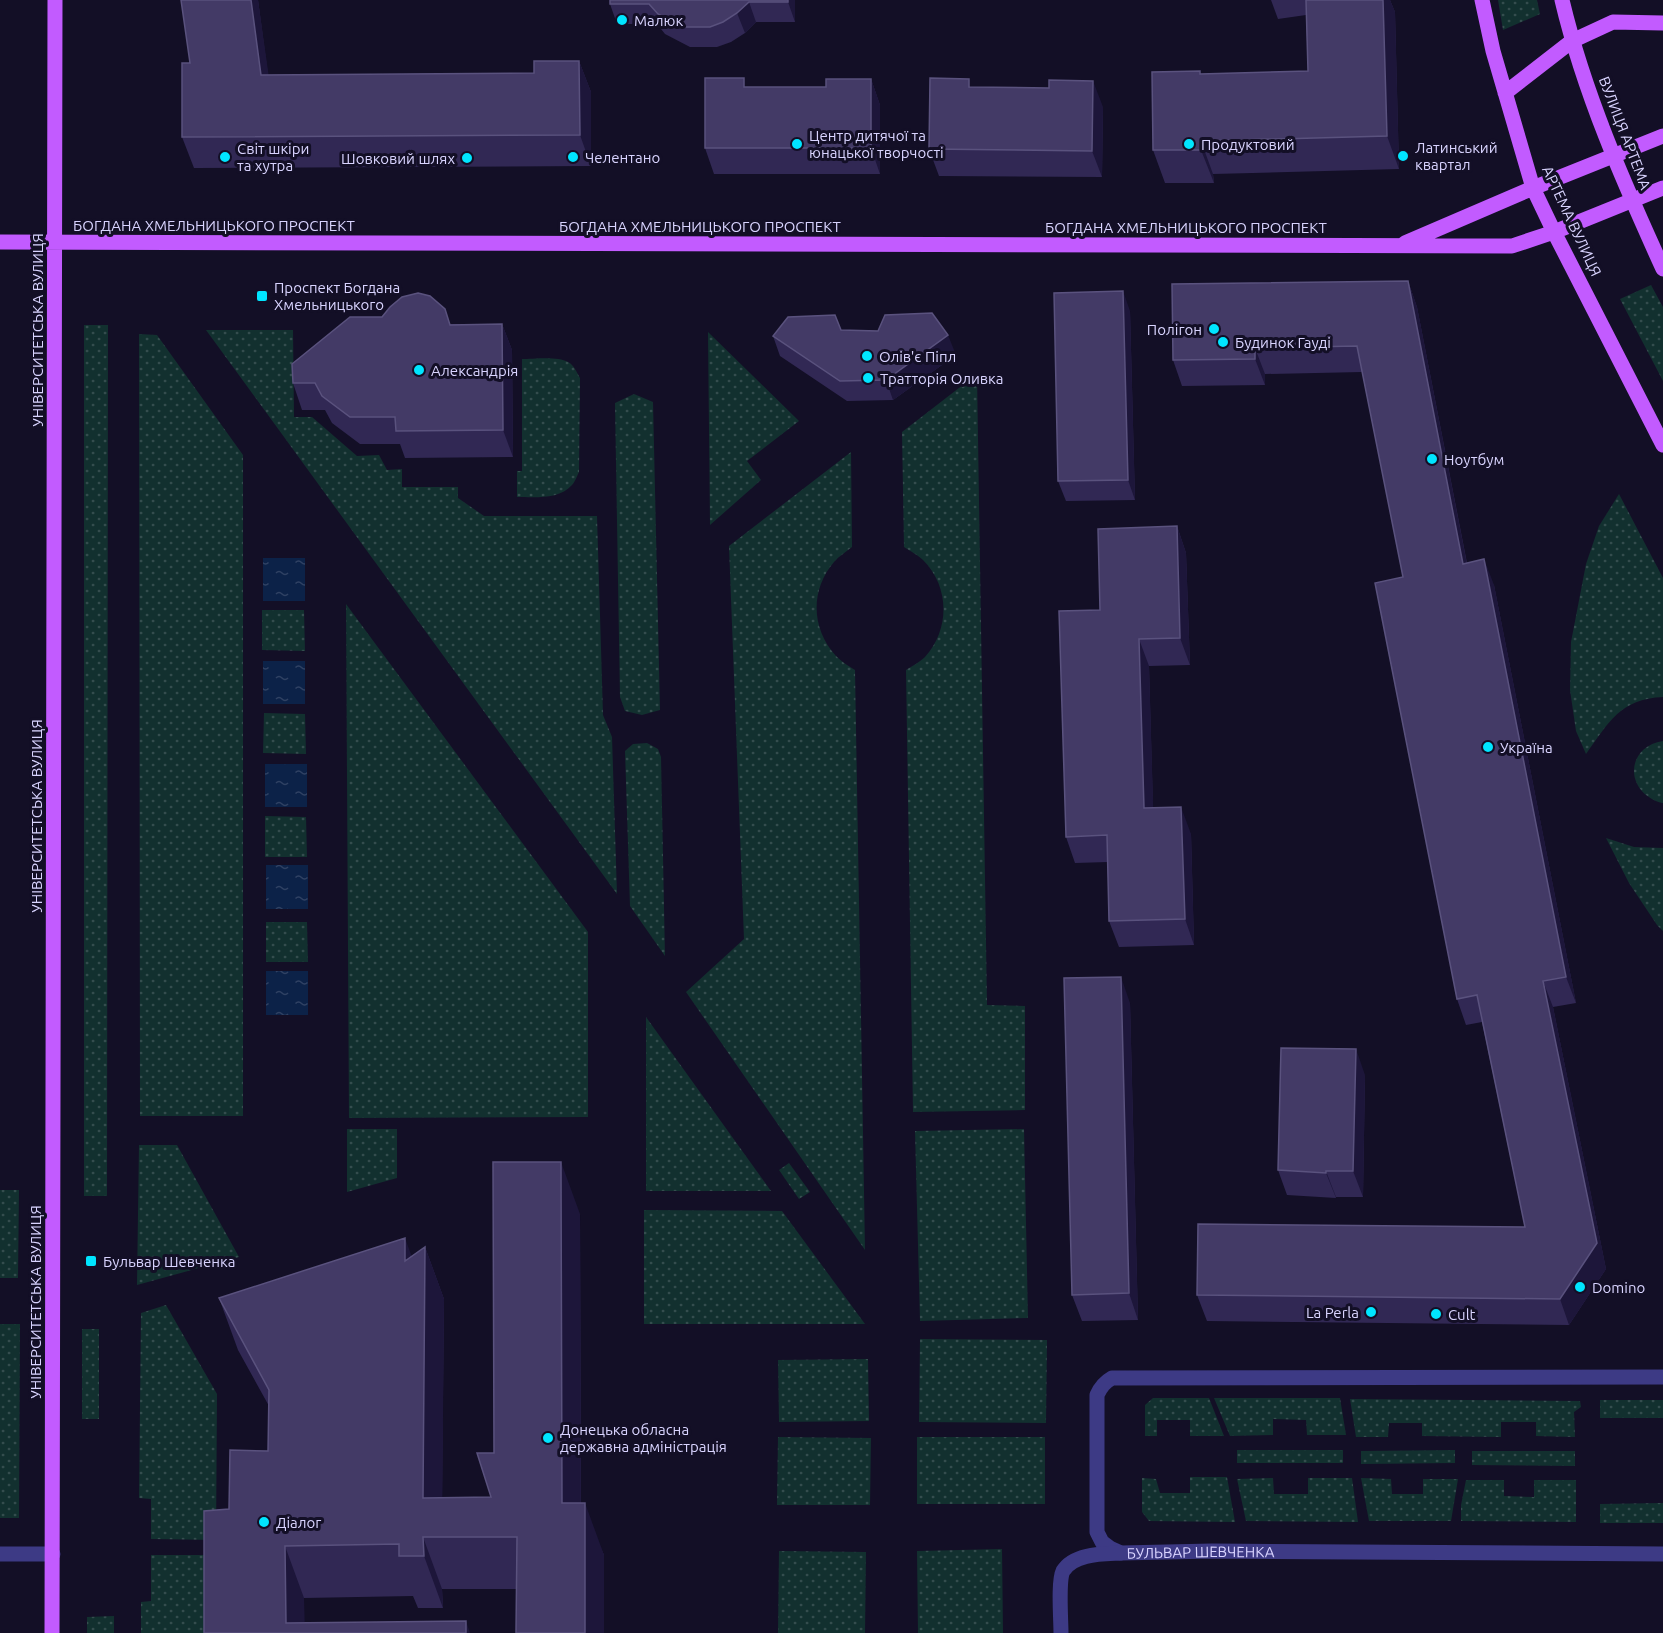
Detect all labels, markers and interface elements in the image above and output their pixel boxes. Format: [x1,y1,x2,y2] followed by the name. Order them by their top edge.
[634,12,683,29] place label: Малюк
[615,13,629,27] marker: Малюк
[1596,74,1654,192] street label: ВУЛИЦЯ АРТЕМА
[809,127,944,161] place label: Центр дитячої та юнацької творчості
[1201,136,1295,153] place label: Продуктовий
[790,137,804,151] marker: Центр дитячої та юнацької творчості
[1182,137,1196,151] marker: Продуктовий
[1415,139,1498,173] place label: Латинський квартал
[237,140,309,174] place label: Світ шкіри та хутра
[585,149,660,166] place label: Челентано
[1396,149,1410,163] marker: Латинський квартал
[218,150,232,164] marker: Світ шкіри та хутра
[341,150,455,167] place label: Шовковий шлях
[566,150,580,164] marker: Челентано
[460,151,474,165] marker: Шовковий шлях
[1539,163,1605,279] street label: АРТЕМА ВУЛИЦЯ
[73,217,356,234] street label: БОГДАНА ХМЕЛЬНИЦЬКОГО ПРОСПЕКТ
[559,218,842,235] street label: БОГДАНА ХМЕЛЬНИЦЬКОГО ПРОСПЕКТ
[1045,219,1328,236] street label: БОГДАНА ХМЕЛЬНИЦЬКОГО ПРОСПЕКТ
[29,233,46,427] street label: УНІВЕРСИТЕТСЬКА ВУЛИЦЯ
[274,279,400,313] place label: Проспект Богдана Хмельницького
[255,289,269,303] marker: Проспект Богдана Хмельницького
[1147,321,1202,338] place label: Полігон
[1207,322,1221,336] marker: Полігон
[1235,334,1331,351] place label: Будинок Гауді
[1216,335,1230,349] marker: Будинок Гауді
[879,348,956,365] place label: Олів'є Піпл
[860,349,874,363] marker: Олів'є Піпл
[431,362,518,379] place label: Александрія
[412,363,426,377] marker: Александрія
[880,370,1004,387] place label: Тратторія Оливка
[861,371,875,385] marker: Тратторія Оливка
[1444,451,1504,468] place label: Ноутбум
[1425,452,1439,466] marker: Ноутбум
[28,719,45,913] street label: УНІВЕРСИТЕТСЬКА ВУЛИЦЯ
[1500,739,1553,756] place label: Україна
[1481,740,1495,754] marker: Україна
[27,1205,44,1399] street label: УНІВЕРСИТЕТСЬКА ВУЛИЦЯ
[103,1253,235,1270] place label: Бульвар Шевченка
[84,1254,98,1268] marker: Бульвар Шевченка
[1592,1279,1645,1296] place label: Domino
[1573,1280,1587,1294] marker: Domino
[1306,1304,1359,1321] place label: La Perla
[1364,1305,1378,1319] marker: La Perla
[1448,1306,1476,1323] place label: Cult
[1429,1307,1443,1321] marker: Cult
[560,1421,727,1455] place label: Донецька обласна державна адміністрація
[541,1431,555,1445] marker: Донецька обласна державна адміністрація
[276,1514,321,1531] place label: Діалог
[257,1515,271,1529] marker: Діалог
[1126,1542,1275,1561] street label: БУЛЬВАР ШЕВЧЕНКА

